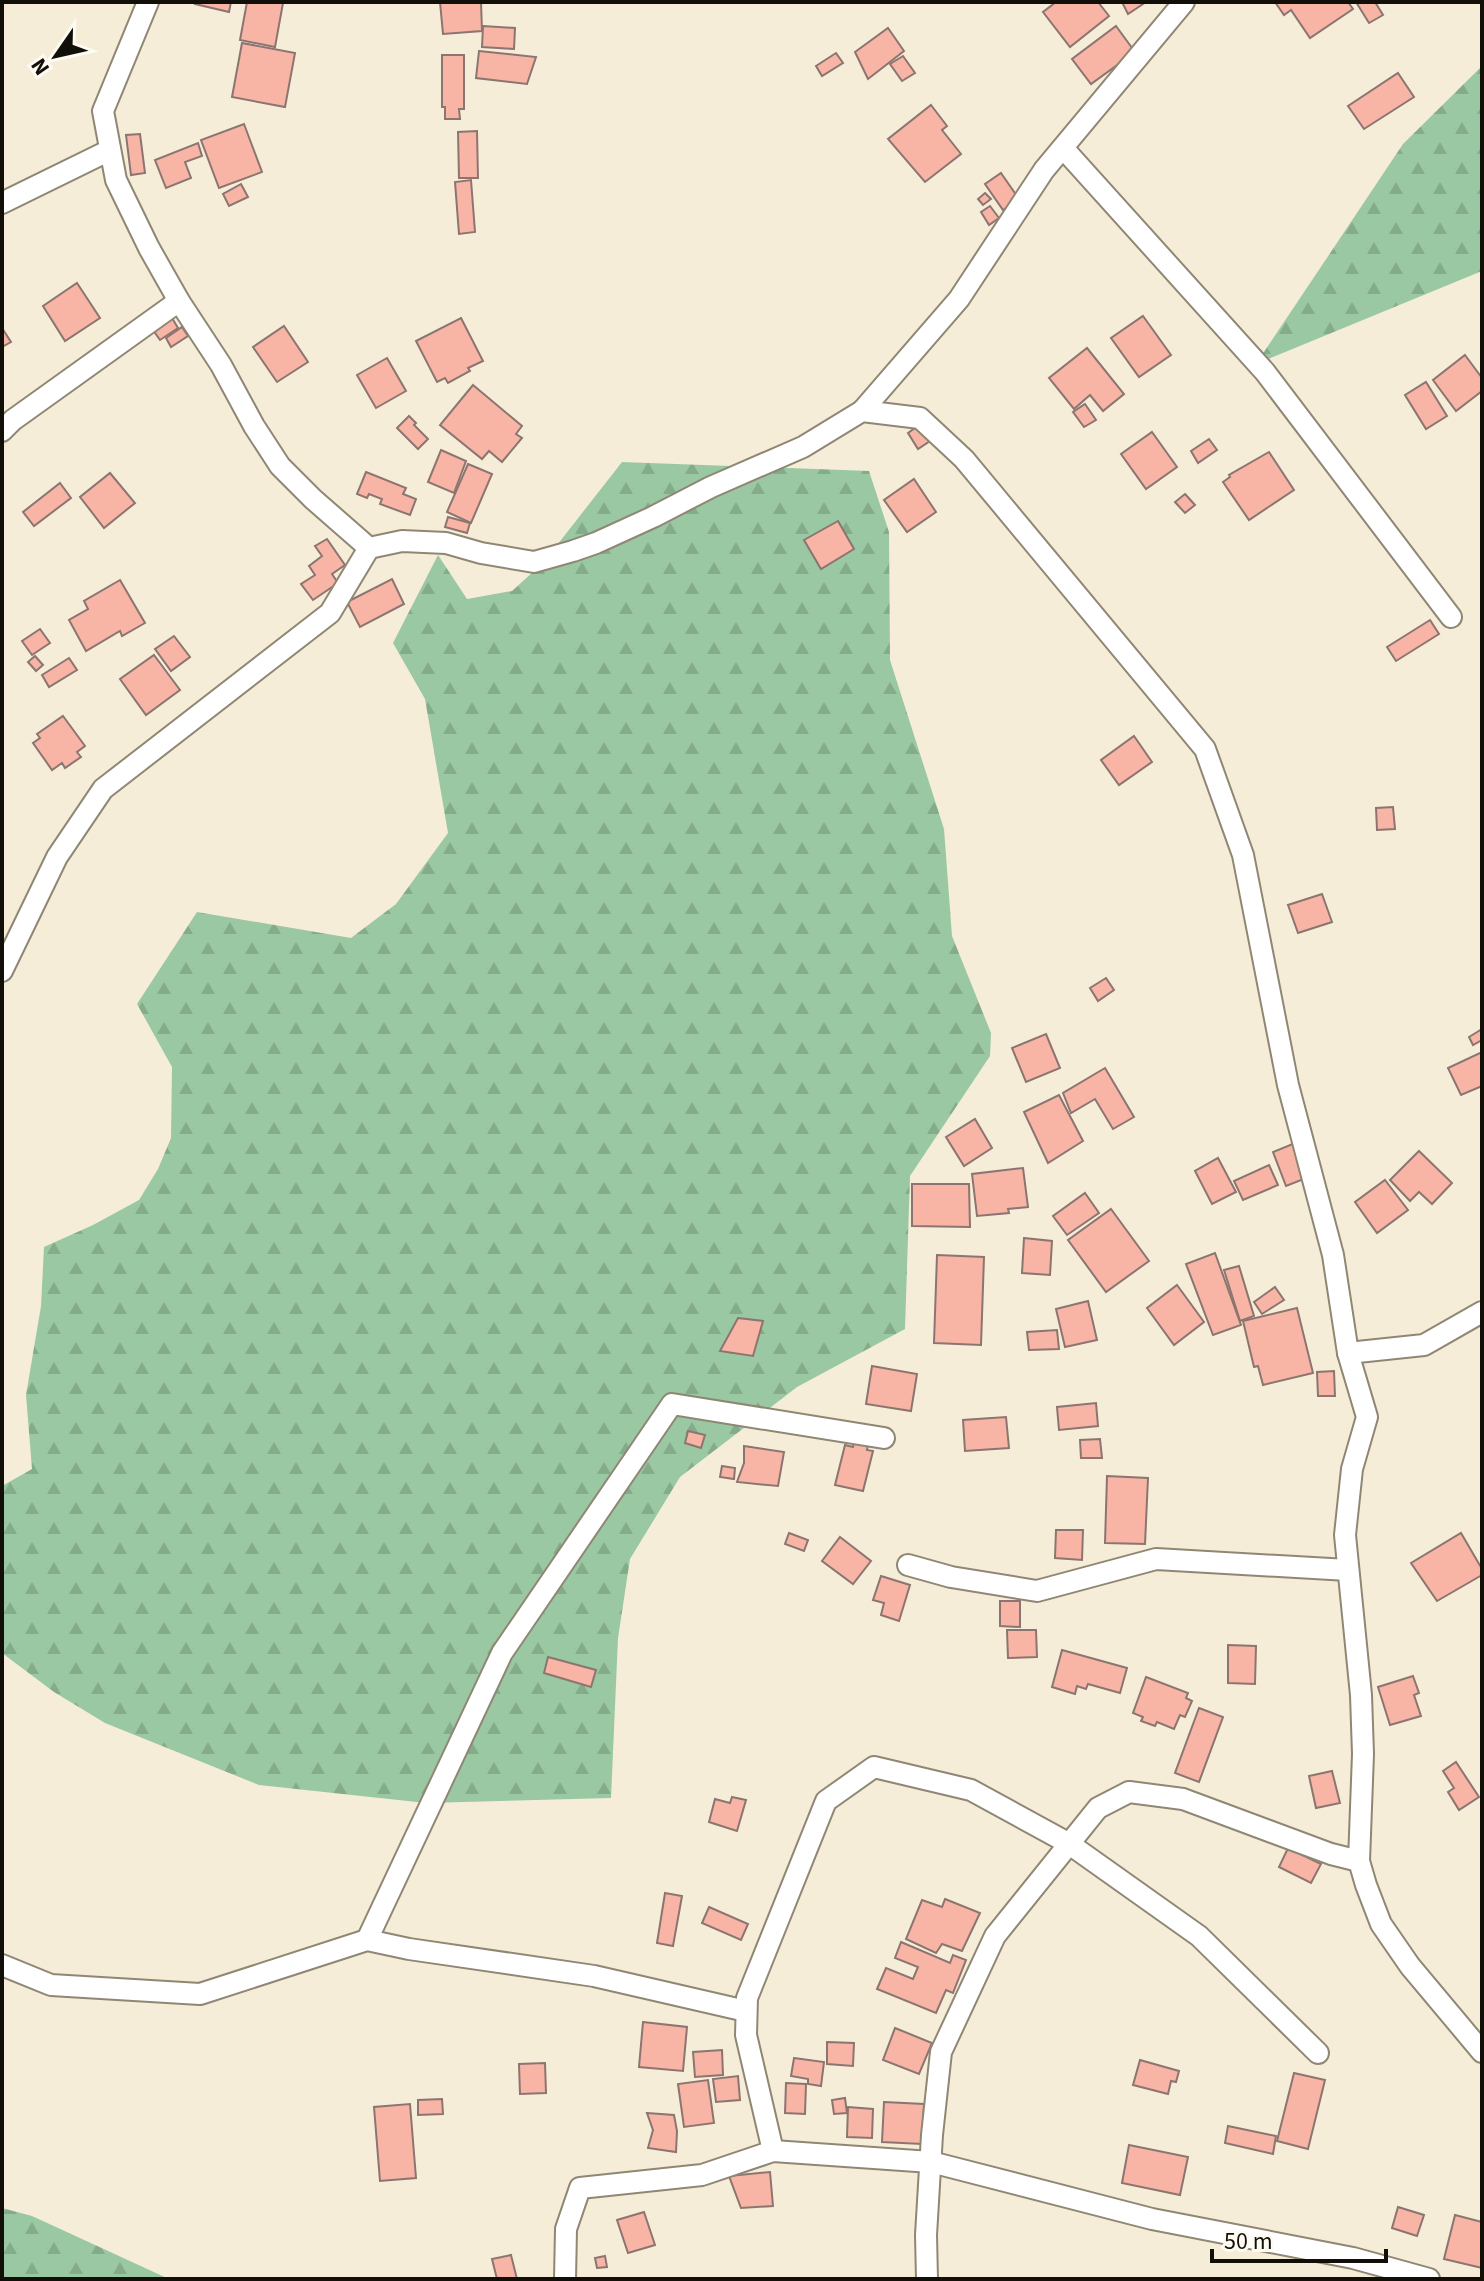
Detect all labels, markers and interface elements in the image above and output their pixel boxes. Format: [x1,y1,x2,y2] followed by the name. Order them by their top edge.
[16,16,96,96] north arrow
[23,52,58,82] text: N
[1212,2213,1386,2263] scale bar
[1224,2224,1273,2259] text: 50 m

